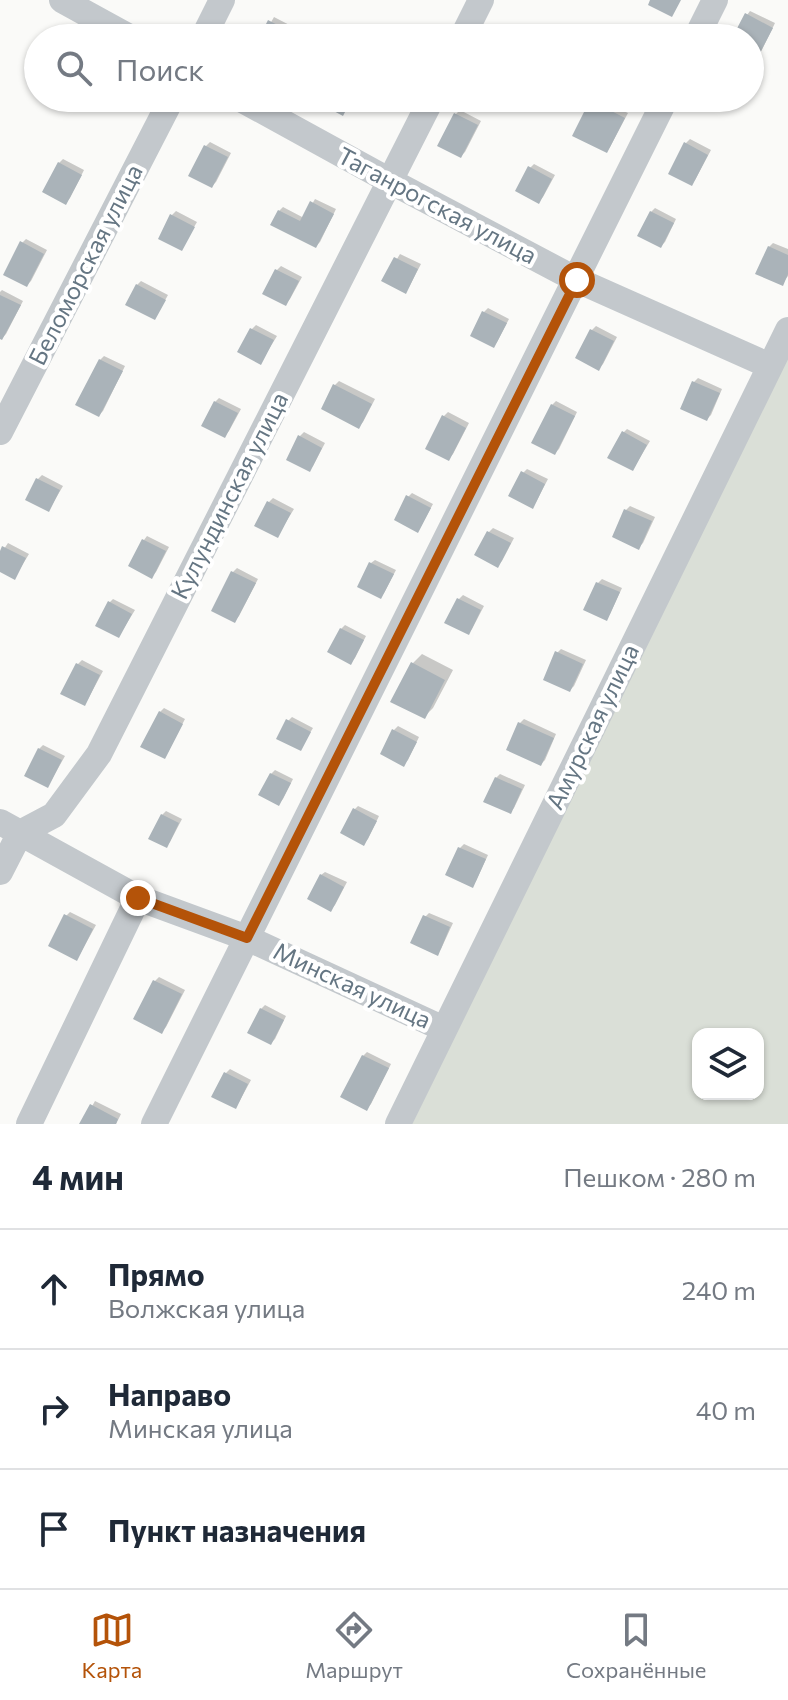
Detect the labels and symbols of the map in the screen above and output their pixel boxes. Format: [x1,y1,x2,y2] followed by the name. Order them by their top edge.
[333,140,542,269] street label: Таганрогская улица
[22,159,148,369] street label: Беломорская улица
[559,262,595,298] route start
[164,387,293,604] street label: Кулундинская улица
[539,639,644,814] street label: Амурская улица
[120,880,156,916] route end
[269,935,436,1034] street label: Минская улица

